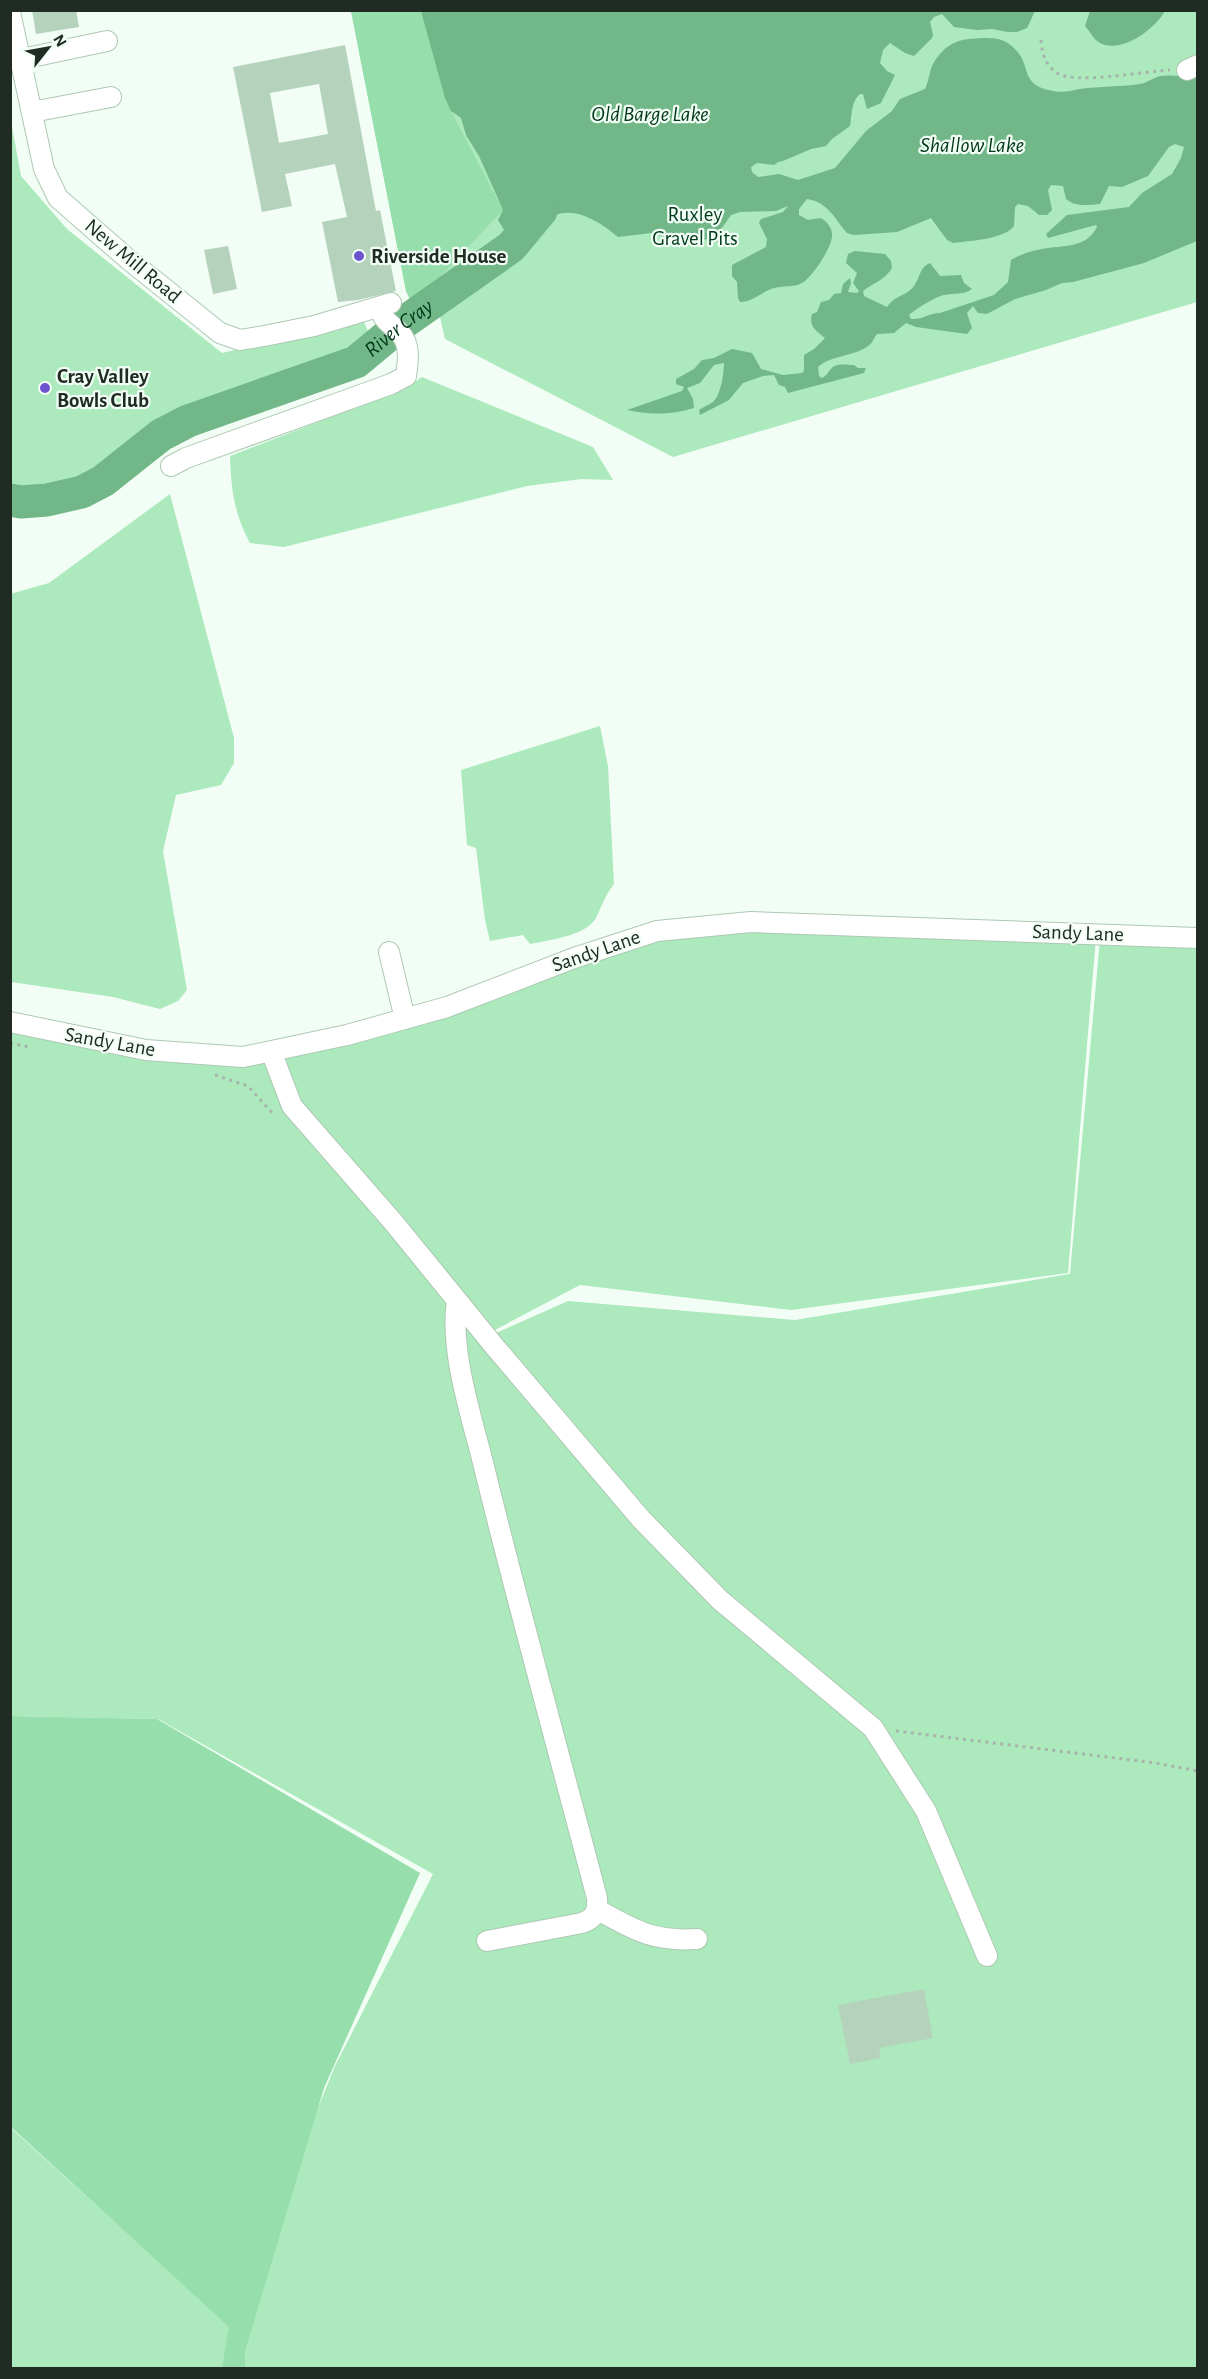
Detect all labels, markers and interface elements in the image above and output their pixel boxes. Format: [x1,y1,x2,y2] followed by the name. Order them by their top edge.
[18,18,78,78] north arrow
[50,32,70,50] text: N
[591,103,709,125] water label: Old Barge Lake
[920,134,1024,156] water label: Shallow Lake
[652,204,738,249] park label: Ruxley Gravel Pits
[81,215,185,307] street label: New Mill Road
[371,246,506,267] place label: Riverside House
[352,249,366,263] marker: Riverside House
[360,295,437,361] water label: River Cray
[57,366,149,411] place label: Cray Valley Bowls Club
[38,381,52,395] marker: Cray Valley Bowls Club
[1032,921,1124,945] street label: Sandy Lane
[549,926,643,976] street label: Sandy Lane
[63,1024,157,1060] street label: Sandy Lane

